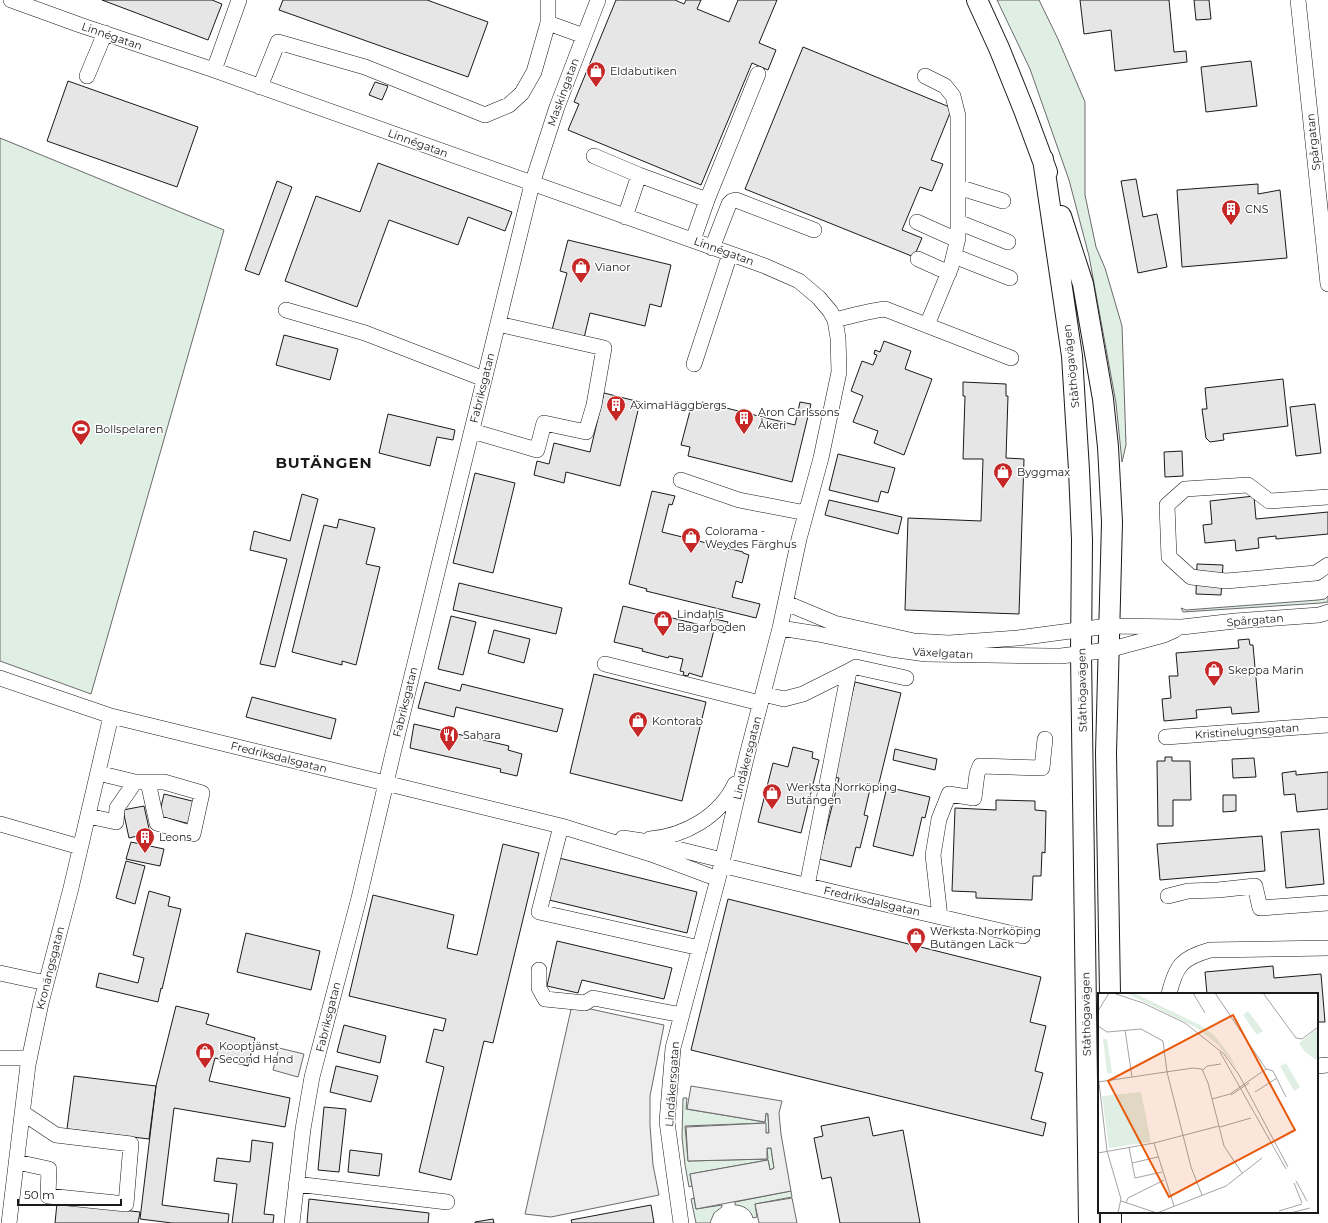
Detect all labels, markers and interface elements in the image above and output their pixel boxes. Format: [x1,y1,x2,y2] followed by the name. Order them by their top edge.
[80,19,144,53] street label: Linnégatan
[544,56,582,128] street label: Maskingatan
[585,60,607,88] shop icon: Eldabutiken
[610,64,677,78] place label: Eldabutiken
[1303,113,1323,171] street label: Spårgatan
[386,126,450,160] street label: Linnégatan
[1220,198,1242,226] building icon: CNS
[1245,202,1269,216] place label: CNS
[692,234,756,268] street label: Linnégatan
[570,256,592,284] shop icon: Vianor
[595,260,631,274] place label: Vianor
[1060,323,1082,409] street label: Ståthögavägen
[467,351,497,425] street label: Fabriksgatan
[605,394,627,422] building icon: AximaHäggbergs
[630,398,727,412] place label: AximaHäggbergs
[758,405,840,432] place label: Aron Carlssons Åkeri
[733,407,755,435] building icon: Aron Carlssons Åkeri
[70,418,92,446] sports icon: Bollspelaren
[95,422,163,436] place label: Bollspelaren
[275,453,373,472] district label: BUTÄNGEN
[992,461,1014,489] shop icon: Byggmax
[1017,465,1070,479] place label: Byggmax
[705,524,797,551] place label: Colorama - Weydes Färghus
[680,526,702,554] shop icon: Colorama - Weydes Färghus
[677,607,746,634] place label: Lindahls Bagarboden
[652,609,674,637] shop icon: Lindahls Bagarboden
[1226,611,1284,629] street label: Spårgatan
[912,644,974,662] street label: Växelgatan
[1074,648,1090,732] street label: Ståthögavägen
[1203,659,1225,687] shop icon: Skeppa Marin
[1228,663,1304,677] place label: Skeppa Marin
[390,665,420,739] street label: Fabriksgatan
[627,710,649,738] shop icon: Kontorab
[652,714,703,728] place label: Kontorab
[730,715,764,801] street label: Lindåkersgatan
[1194,720,1300,742] street label: Kristinelugnsgatan
[438,724,460,752] restaurant icon: Sahara
[463,728,501,742] place label: Sahara
[229,738,329,776] street label: Fredriksdalsgatan
[786,780,897,807] place label: Werksta Norrköping Butängen
[761,782,783,810] shop icon: Werksta Norrköping Butängen
[134,826,156,854] building icon: Leons
[159,830,192,844] place label: Leons
[822,883,922,919] street label: Fredriksdalsgatan
[930,924,1041,951] place label: Werksta Norrköping Butängen Lack
[33,925,67,1011] street label: Kronängsgatan
[905,926,927,954] shop icon: Werksta Norrköping Butängen Lack
[1078,972,1094,1056] street label: Ståthögavägen
[313,980,343,1054] street label: Fabriksgatan
[1098,993,1318,1213] inset map
[219,1039,294,1066] place label: Kooptjänst Second Hand
[194,1041,216,1069] shop icon: Kooptjänst Second Hand
[662,1041,682,1127] street label: Lindåkersgatan
[18,1181,121,1207] scale bar
[24,1187,55,1202] text: 50 m

